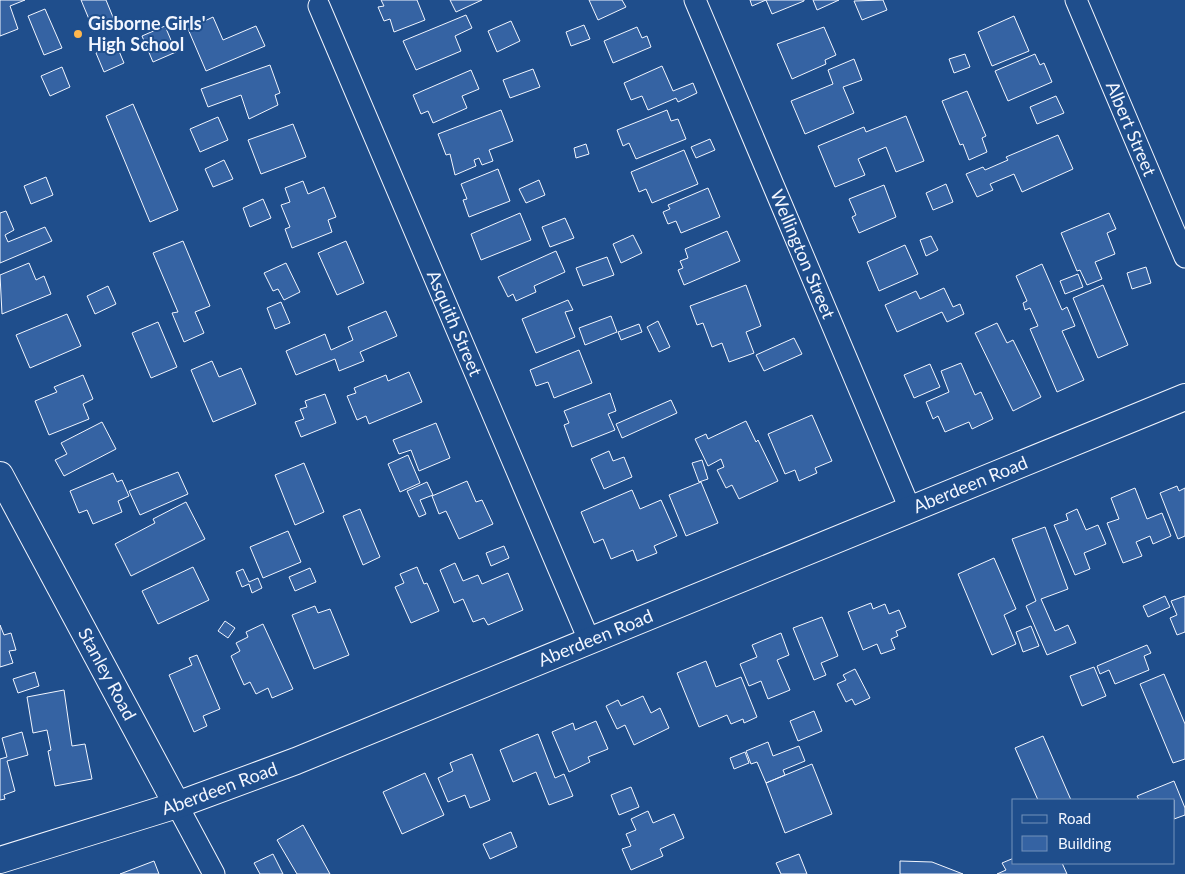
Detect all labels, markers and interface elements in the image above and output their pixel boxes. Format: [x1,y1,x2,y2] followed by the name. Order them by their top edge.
[88,12,205,55] place label: Gisborne Girls' High School
[72,28,84,40] marker: Gisborne Girls' High School
[1102,78,1162,180] street label: Albert Street
[766,186,841,322] street label: Wellington Street
[423,267,488,380] street label: Asquith Street
[910,451,1031,517] street label: Aberdeen Road
[535,604,656,671] street label: Aberdeen Road
[74,624,141,724] street label: Stanley Road
[159,757,280,819] street label: Aberdeen Road
[1012,799,1175,864] legend
[1058,809,1091,827] text: Road
[1058,834,1111,852] text: Building

